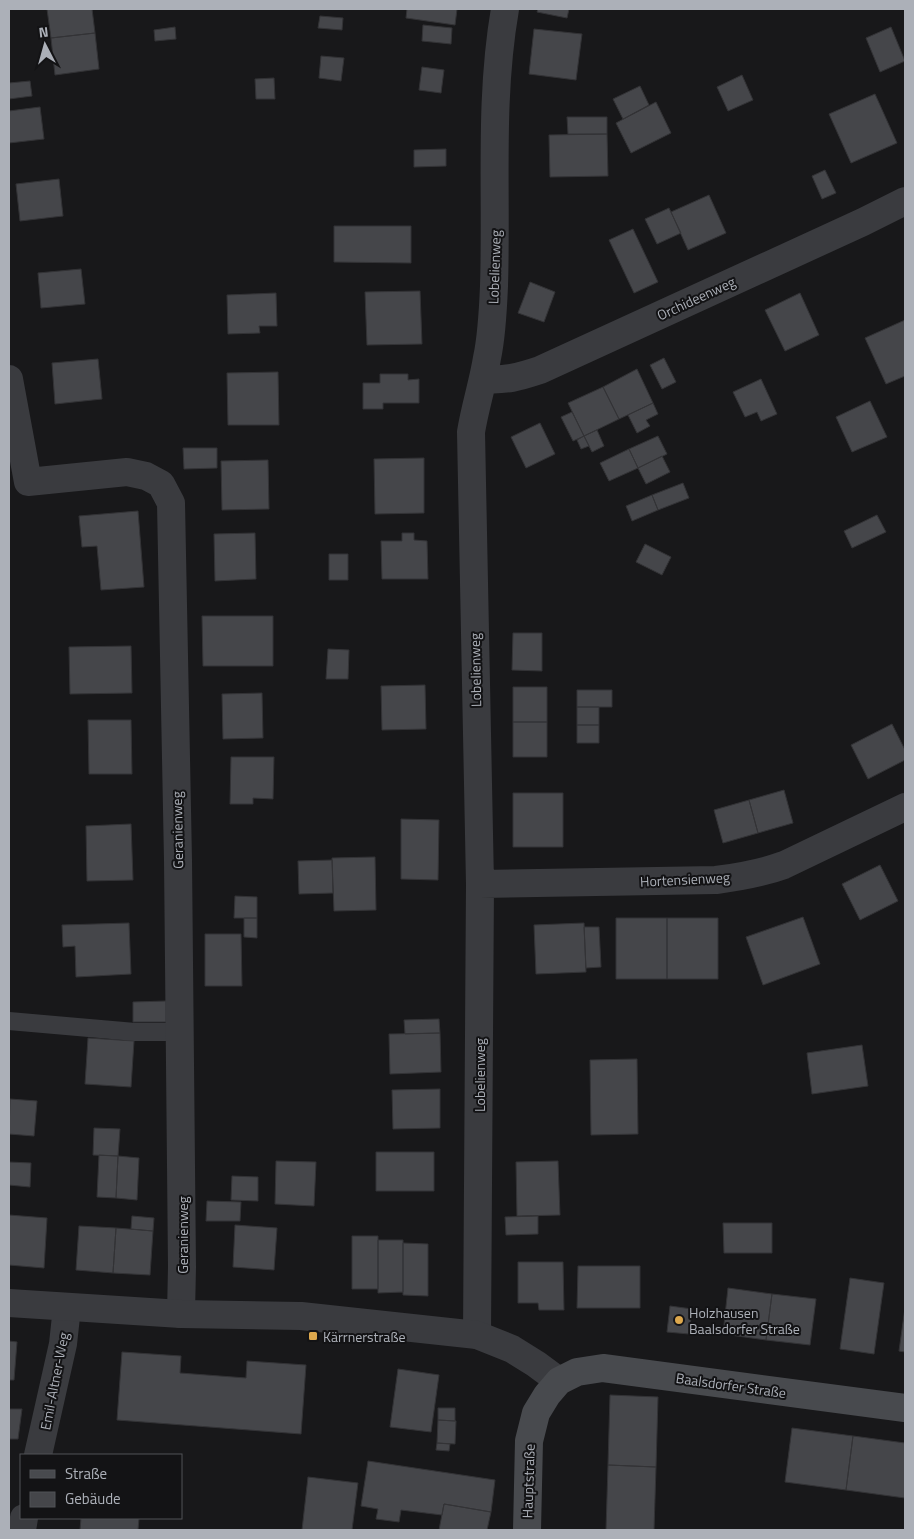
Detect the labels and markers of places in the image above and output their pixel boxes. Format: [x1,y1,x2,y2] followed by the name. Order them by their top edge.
[689,1302,800,1339] place label: Holzhausen Baalsdorfer Straße
[673,1314,685,1326] marker: Holzhausen Baalsdorfer Straße
[323,1326,406,1347] place label: Kärrnerstraße
[307,1330,319,1342] marker: Kärrnerstraße

